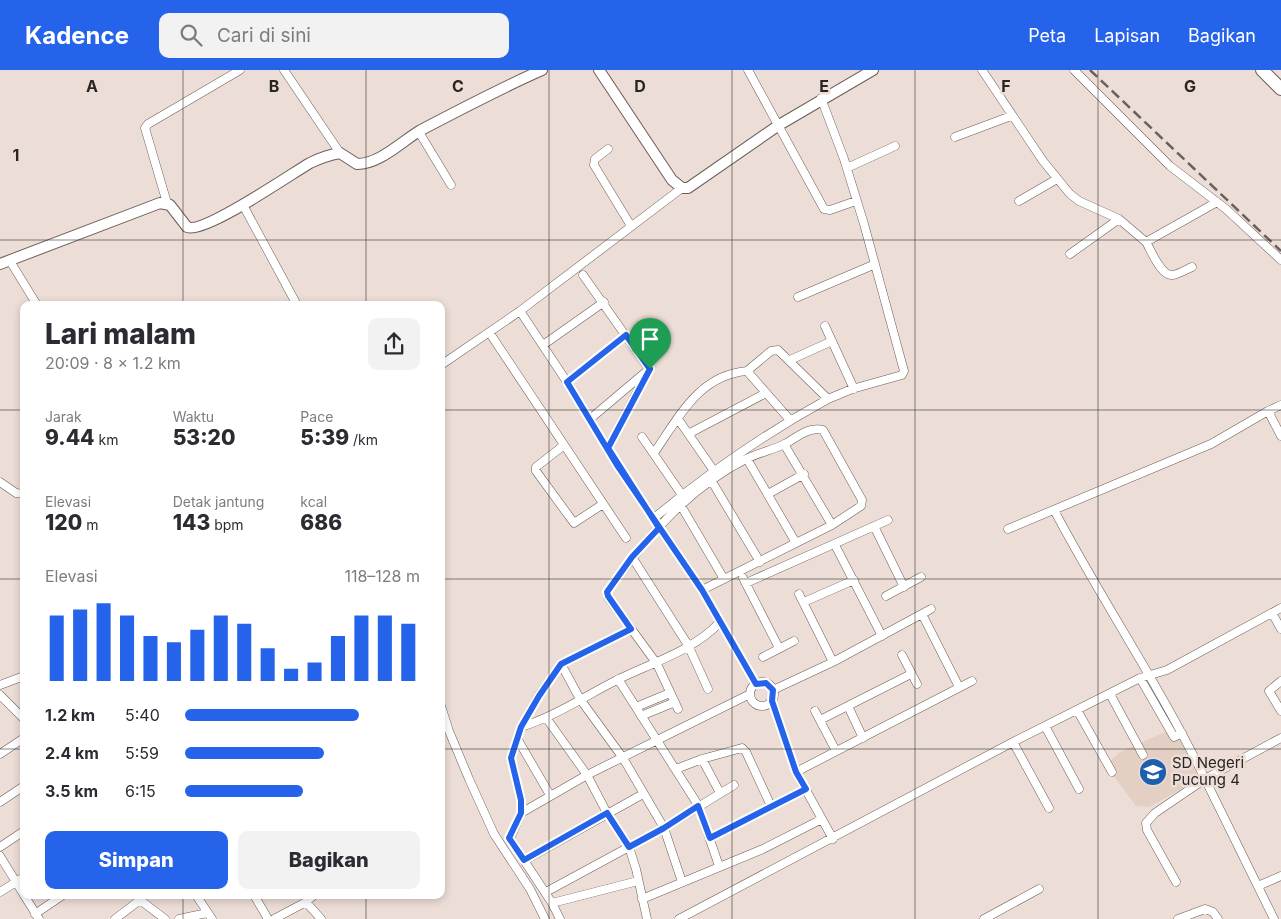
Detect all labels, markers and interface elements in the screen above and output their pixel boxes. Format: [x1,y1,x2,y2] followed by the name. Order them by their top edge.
[159,13,509,58] search box
[25,21,129,50] text: Kadence
[177,21,205,49] icon: search
[217,24,311,47] text: Cari di sini
[1028,25,1066,46] text: Peta
[1094,25,1160,46] text: Lapisan
[1188,25,1256,46] text: Bagikan
[86,76,98,96] text: A
[269,76,279,96] text: B
[452,76,464,96] text: C
[634,76,646,96] text: D
[819,76,829,96] text: E
[1001,76,1011,96] text: F
[1184,76,1196,96] text: G
[13,145,19,165] text: 1
[45,317,196,351] text: Lari malam
[368,318,420,370] button: share
[629,318,671,369] pin
[636,325,664,353] icon: arrive
[45,353,181,373] text: 20:09 · 8 × 1.2 km
[45,408,82,425] text: Jarak
[173,408,214,425] text: Waktu
[300,408,333,425] text: Pace
[45,425,95,450] text: 9.44
[173,425,235,450] text: 53:20
[300,425,349,450] text: 5:39
[95,431,118,448] text: km
[349,431,378,448] text: /km
[45,493,91,510] text: Elevasi
[173,493,264,510] text: Detak jantung
[300,493,327,510] text: kcal
[45,510,82,535] text: 120
[173,510,210,535] text: 143
[300,510,342,535] text: 686
[82,516,98,533] text: m
[210,516,244,533] text: bpm
[45,566,98,586] text: Elevasi
[344,566,420,586] text: 118–128 m
[45,705,95,725] text: 1.2 km
[125,705,160,725] text: 5:40
[45,743,99,763] text: 2.4 km
[125,743,159,763] text: 5:59
[1172,753,1244,789] place label: SD Negeri Pucung 4
[1138,757,1168,787] school or university icon: SD Negeri Pucung 4
[45,781,98,801] text: 3.5 km
[125,781,156,801] text: 6:15
[45,831,228,889] button: Simpan
[238,831,420,889] button: Bagikan

